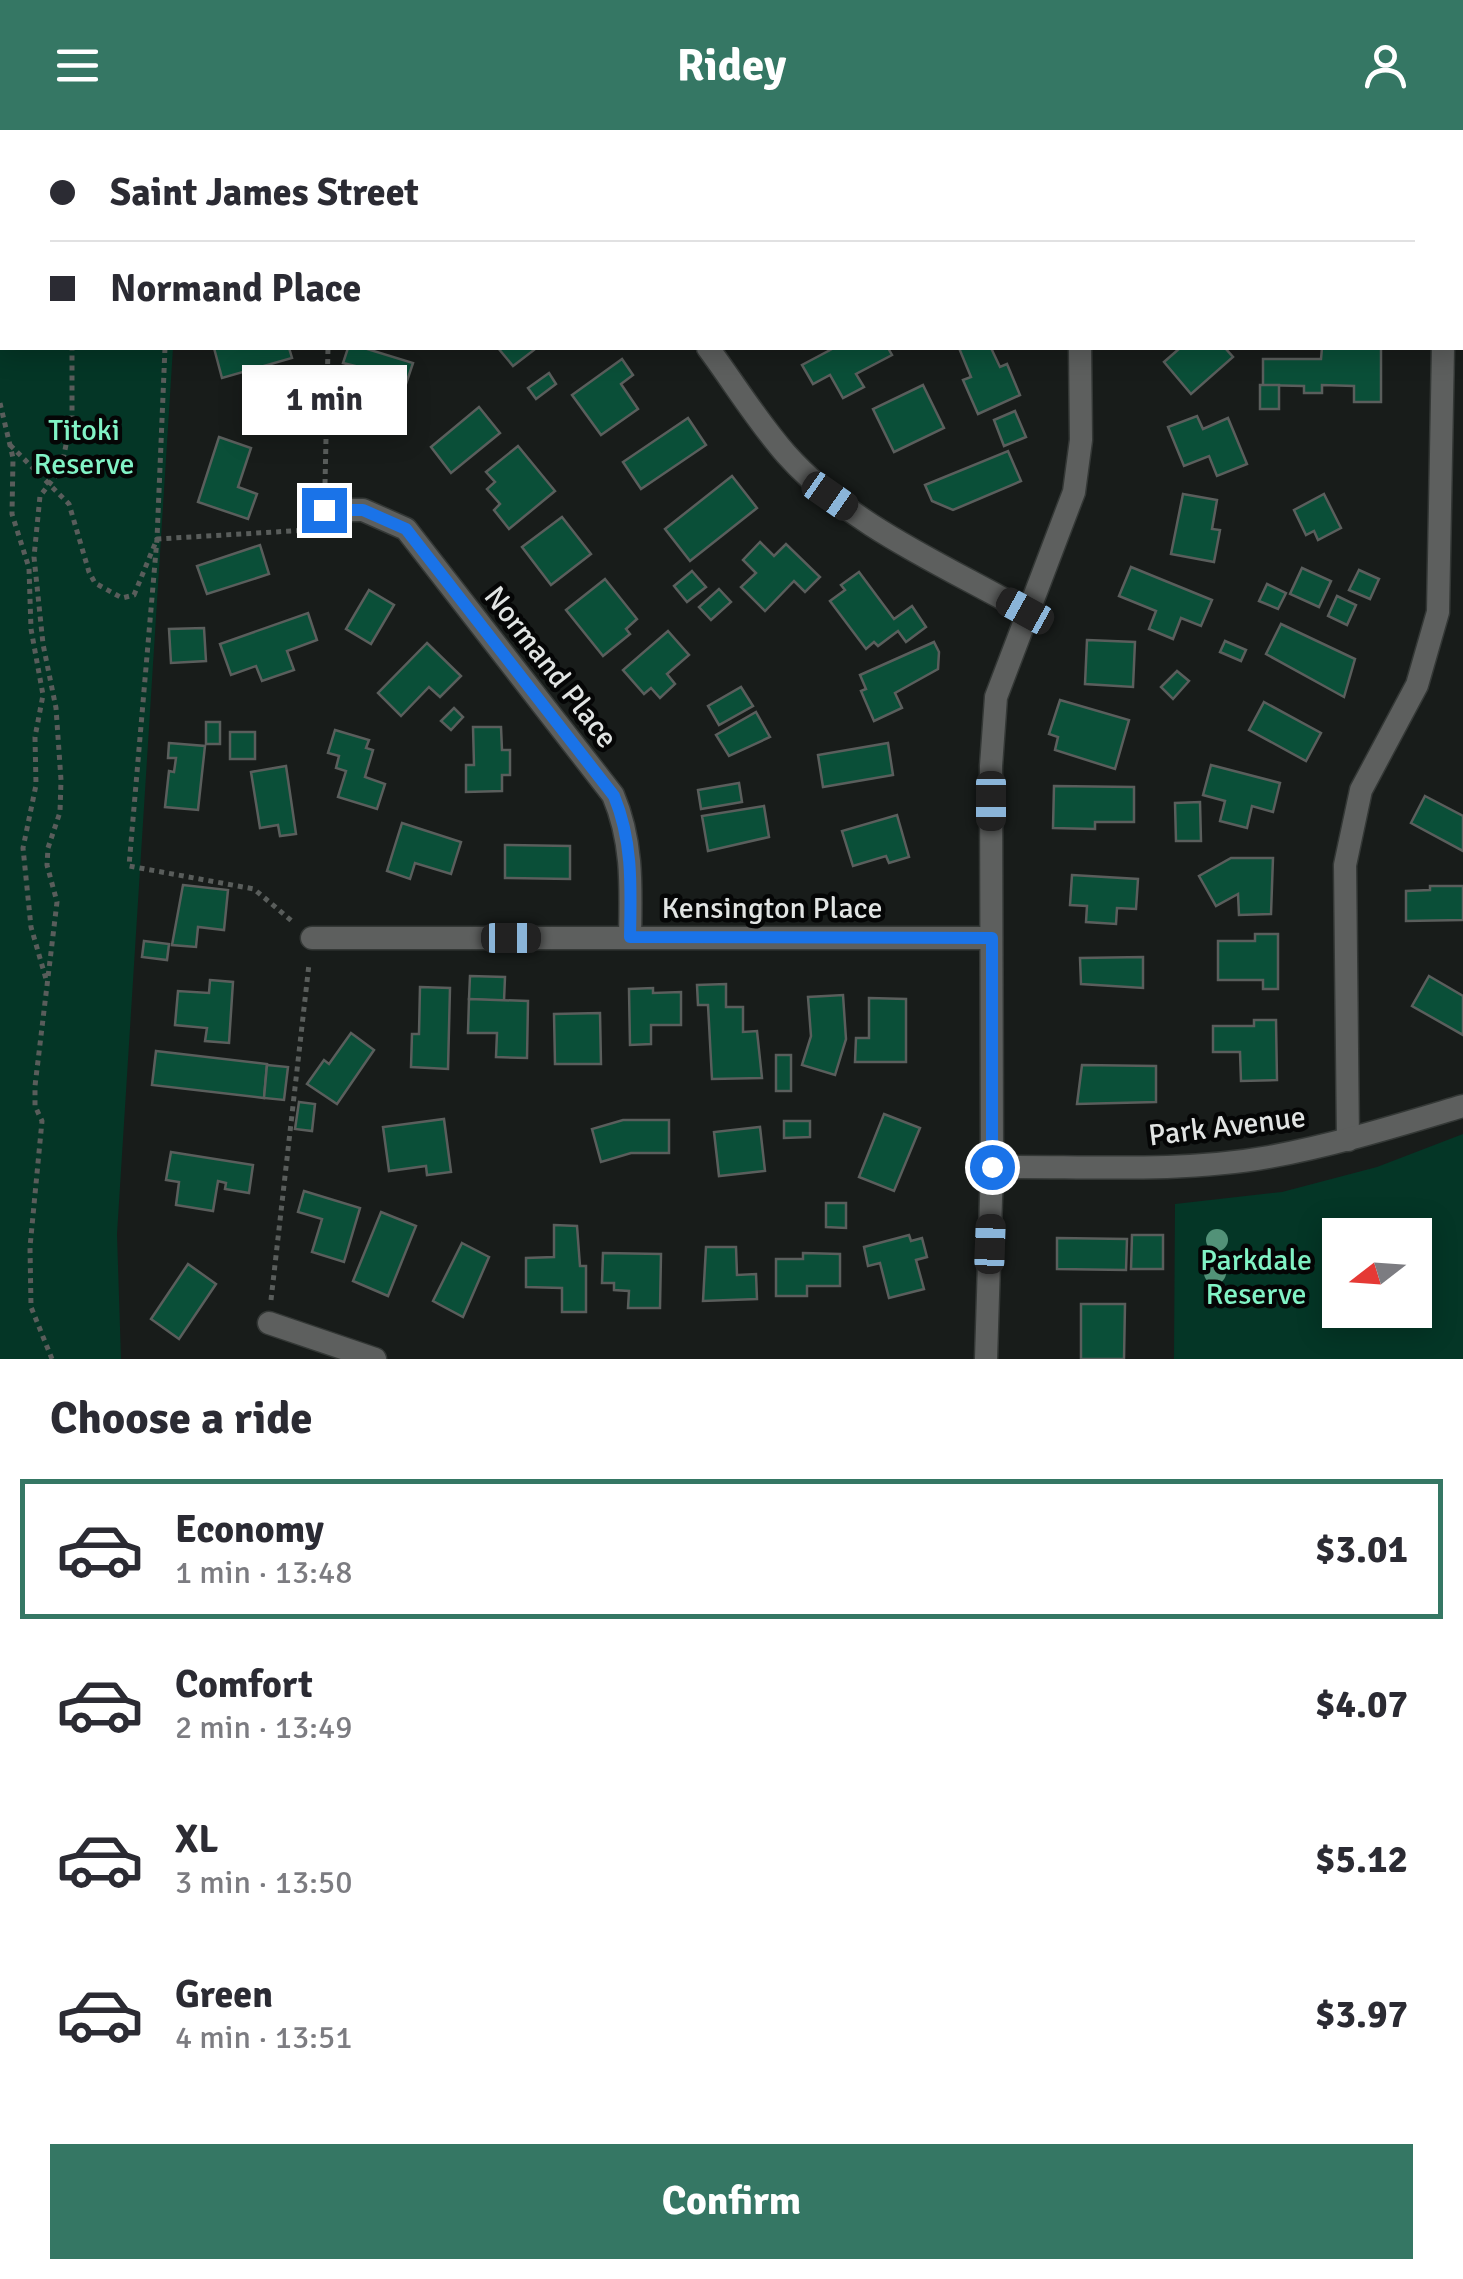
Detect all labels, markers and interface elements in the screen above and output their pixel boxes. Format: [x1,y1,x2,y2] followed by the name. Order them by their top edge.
[50,38,105,93] icon: menu
[677,38,786,93] text: Ridey
[1358,38,1413,93] icon: person
[110,169,419,216] text: Saint James Street
[110,265,362,312] text: Normand Place
[242,365,406,435] callout: 1 min
[286,380,363,419] text: 1 min
[34,412,134,483] park label: Titoki Reserve
[797,467,863,525] car
[302,488,347,533] route end
[476,579,625,756] street label: Normand Place
[991,583,1059,639] car
[976,771,1006,831] car
[661,890,883,927] street label: Kensington Place
[481,923,541,953] car
[1146,1098,1308,1154] street label: Park Avenue
[970,1145,1015,1190] route start
[974,1213,1006,1275] car
[1322,1218,1432,1328] north arrow
[1322,1218,1432,1328] map controls
[1200,1242,1312,1313] park label: Parkdale Reserve
[50,1391,313,1446] text: Choose a ride
[55,1504,145,1594] icon: car
[175,1506,324,1553] text: Economy
[1315,1526,1408,1573] text: $3.01
[175,1553,353,1592] text: 1 min · 13:48
[55,1659,145,1749] icon: car
[175,1661,313,1708] text: Comfort
[1315,1681,1408,1728] text: $4.07
[175,1708,353,1747] text: 2 min · 13:49
[55,1814,145,1904] icon: car
[175,1816,218,1863] text: XL
[1315,1836,1408,1883] text: $5.12
[175,1863,353,1902] text: 3 min · 13:50
[55,1969,145,2059] icon: car
[175,1971,273,2018] text: Green
[1315,1991,1408,2038] text: $3.97
[175,2018,353,2057] text: 4 min · 13:51
[50,2144,1413,2259] button: Confirm

